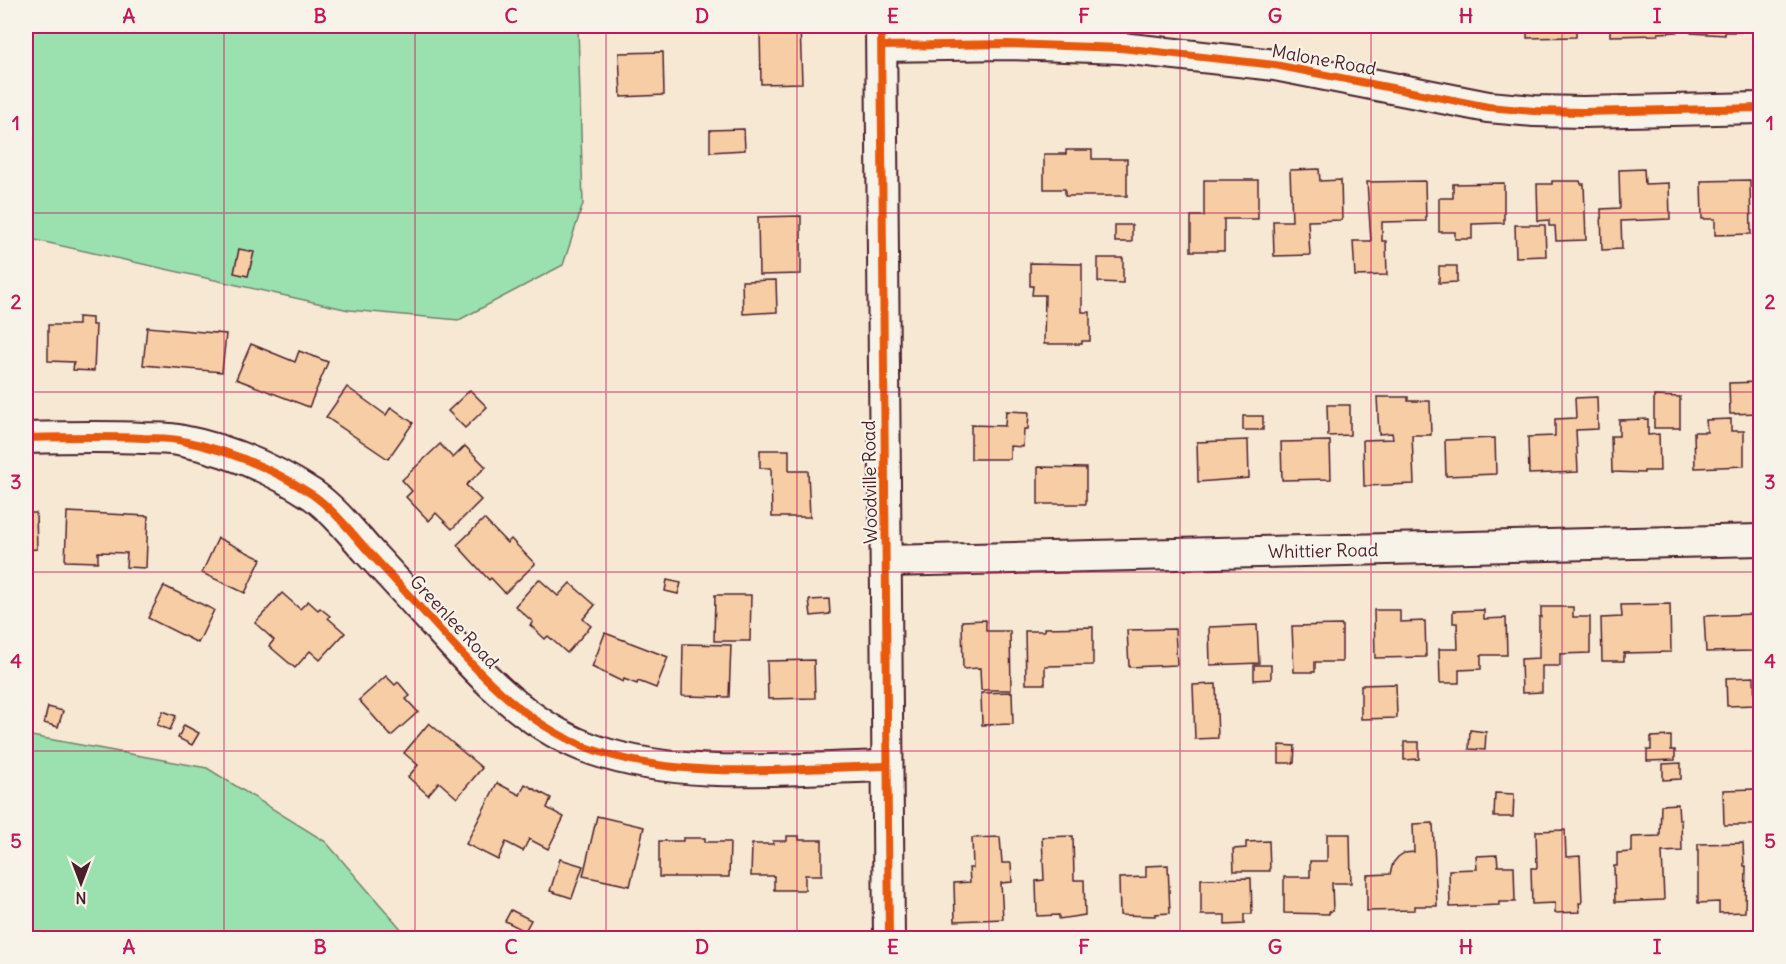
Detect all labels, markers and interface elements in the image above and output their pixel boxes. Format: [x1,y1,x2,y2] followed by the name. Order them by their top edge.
[123,3,136,28] text: A
[313,3,327,28] text: B
[504,3,518,28] text: C
[695,3,709,28] text: D
[887,3,899,28] text: E
[1078,3,1090,28] text: F
[1268,3,1282,28] text: G
[1459,3,1473,28] text: H
[1653,3,1662,28] text: I
[1270,39,1378,80] street label: Malone Road
[12,110,20,135] text: 1
[1766,110,1774,135] text: 1
[11,289,22,314] text: 2
[1765,289,1776,314] text: 2
[857,420,882,544] street label: Woodville Road
[10,469,22,494] text: 3
[1764,469,1776,494] text: 3
[1268,538,1379,563] street label: Whittier Road
[405,570,504,674] street label: Greenlee Road
[10,648,22,673] text: 4
[1764,648,1776,673] text: 4
[10,828,22,853] text: 5
[1764,828,1776,853] text: 5
[51,853,111,913] north arrow
[75,888,87,908] text: N
[123,934,136,959] text: A
[313,934,327,959] text: B
[504,934,518,959] text: C
[695,934,709,959] text: D
[887,934,899,959] text: E
[1078,934,1090,959] text: F
[1268,934,1282,959] text: G
[1459,934,1473,959] text: H
[1653,934,1662,959] text: I

